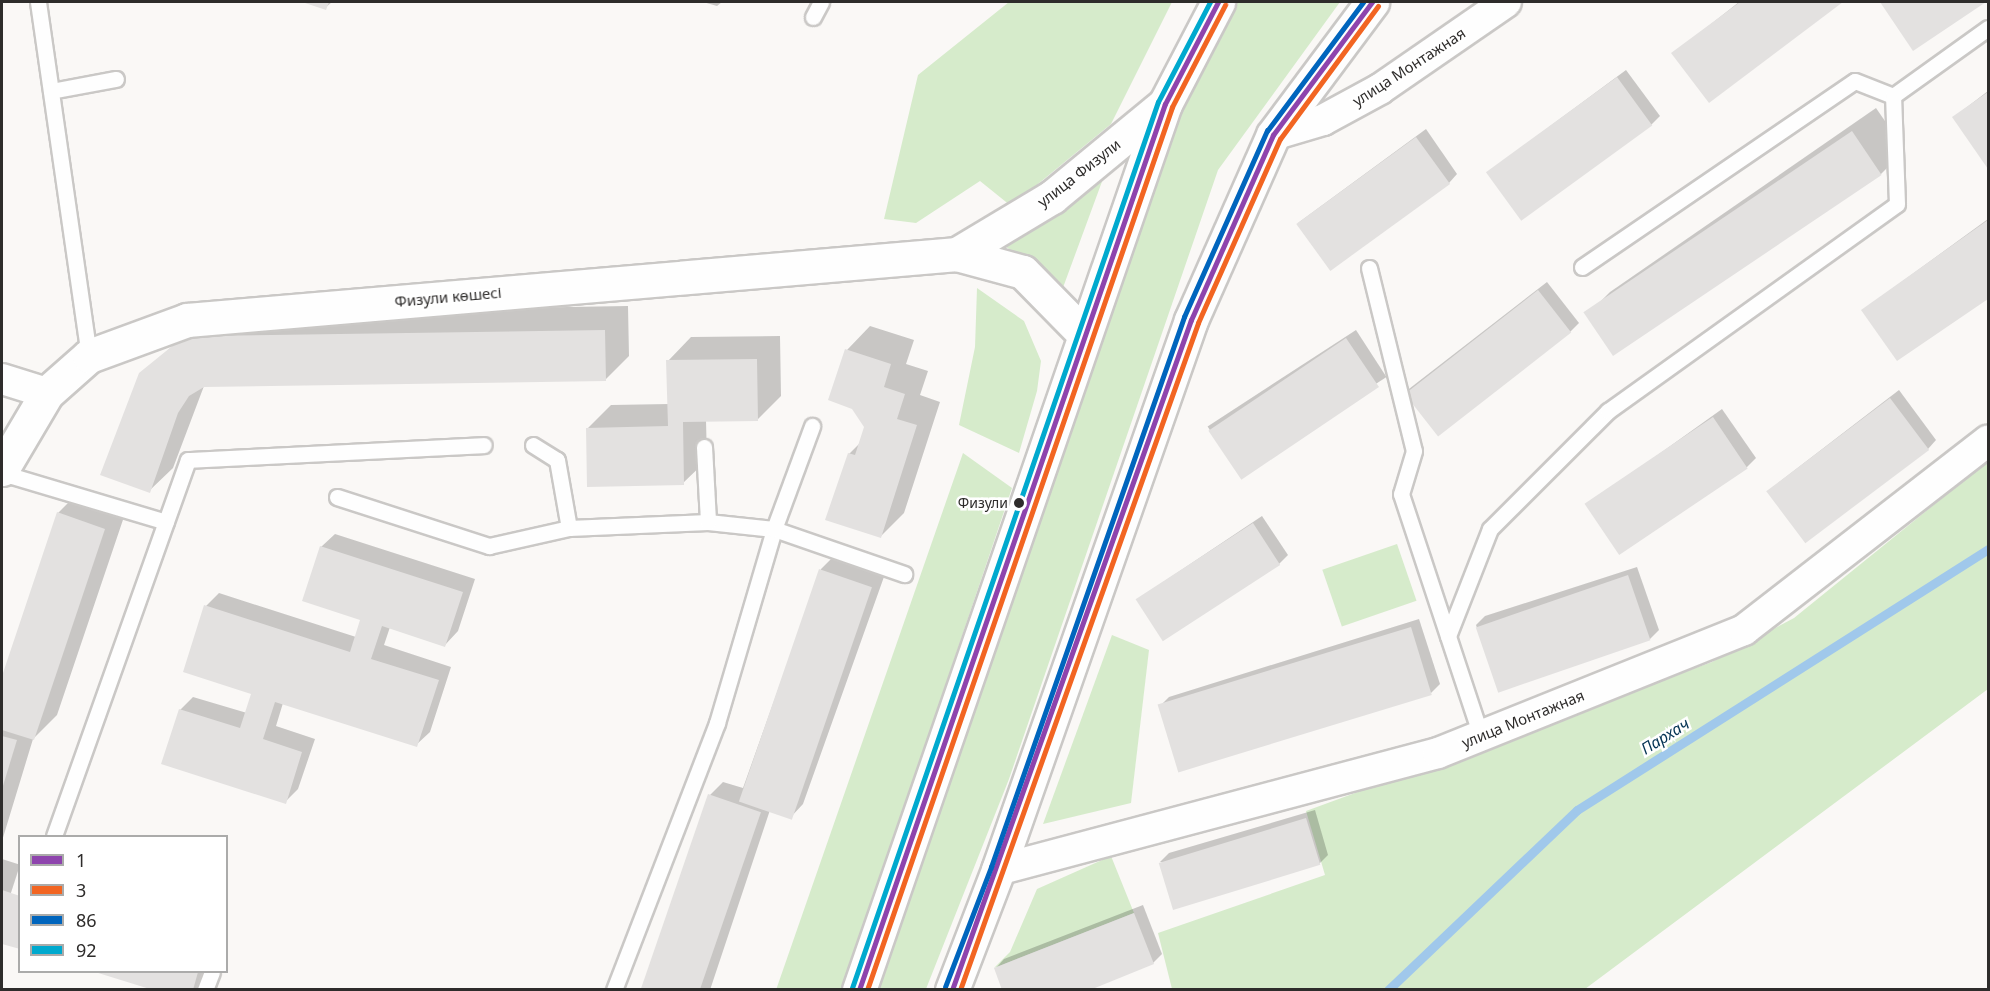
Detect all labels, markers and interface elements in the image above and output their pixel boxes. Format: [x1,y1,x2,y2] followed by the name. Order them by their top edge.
[1349,24,1469,110] street label: улица Монтажная
[1034,135,1124,211] street label: улица Физули
[394,283,502,311] street label: Физули көшесі
[958,495,1008,511] place label: Физули
[1013,497,1025,509] marker: Физули
[1459,686,1587,752] street label: улица Монтажная
[1637,714,1693,758] water label: Пархач
[18,835,228,973] legend
[76,848,86,872] text: 1
[76,878,86,902] text: 3
[76,908,97,932] text: 86
[76,938,97,962] text: 92

